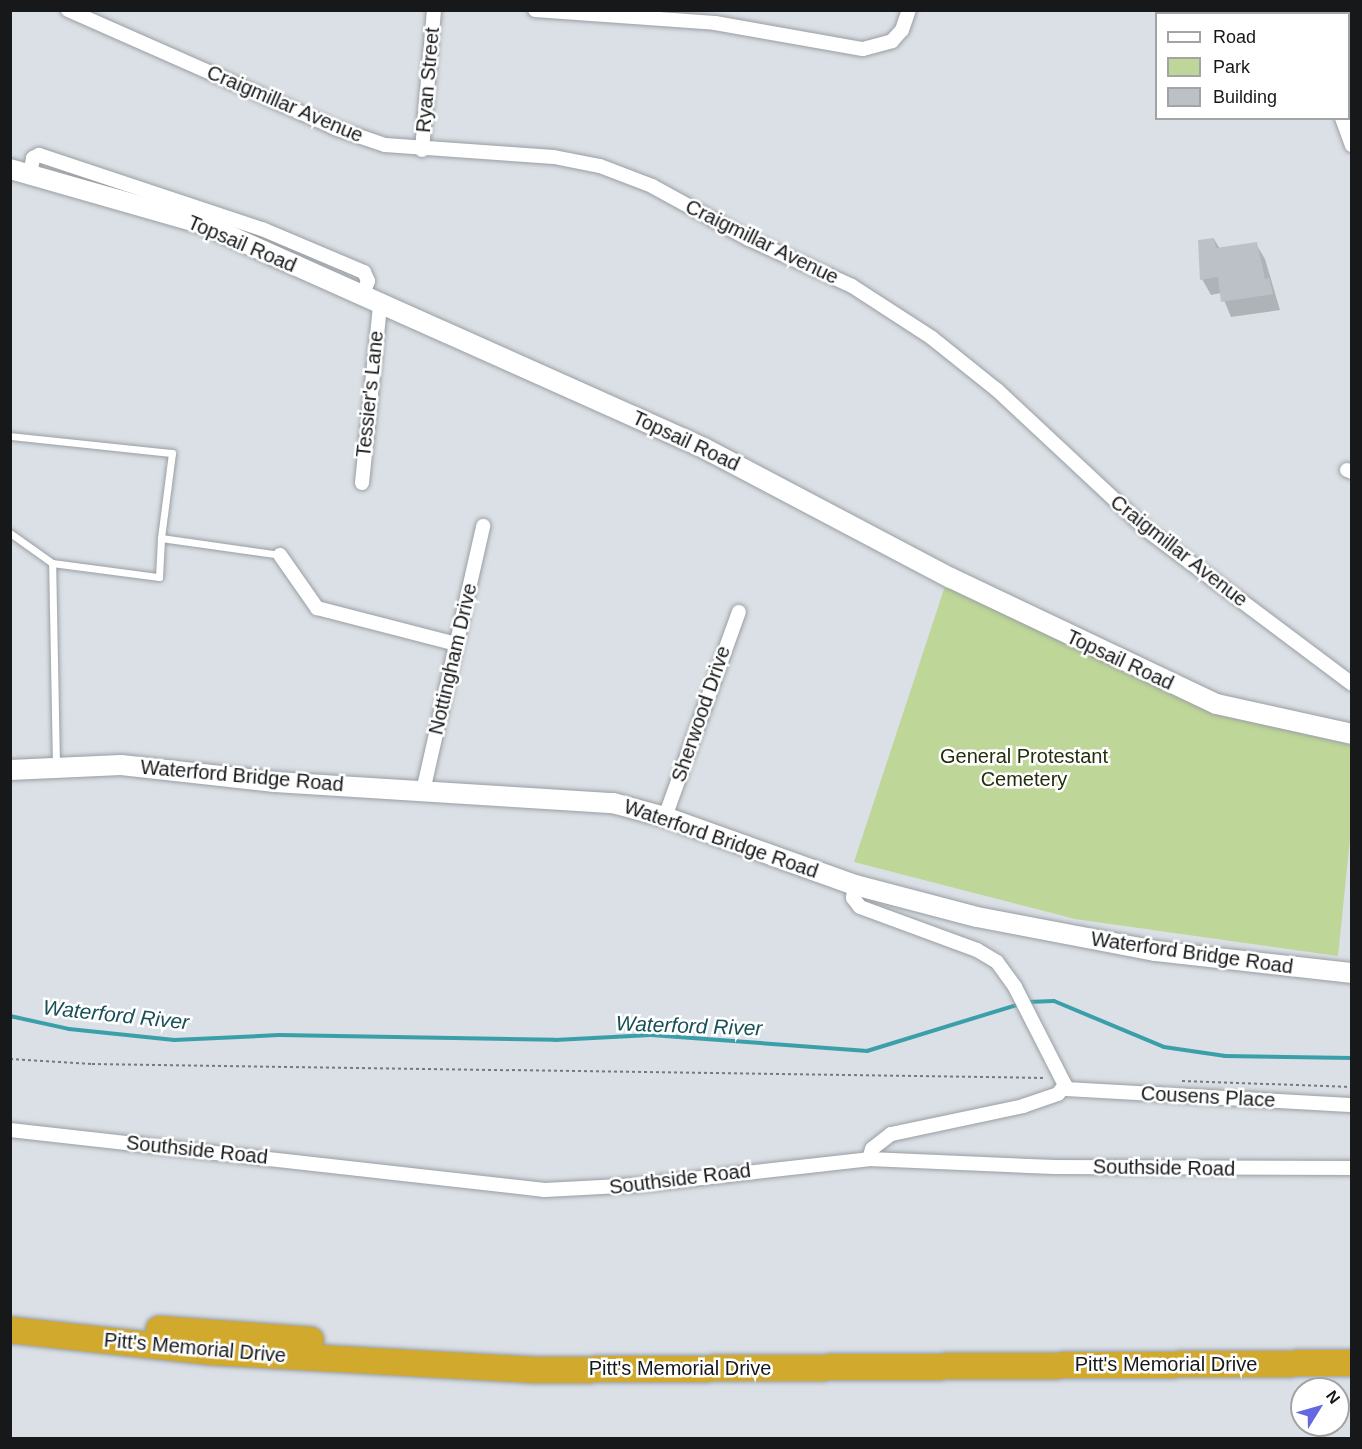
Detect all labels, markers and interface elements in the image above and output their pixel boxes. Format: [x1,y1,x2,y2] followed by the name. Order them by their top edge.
[1155,12,1350,120] legend
[411,26,445,134] street label: Ryan Street
[1213,27,1256,47] text: Road
[1213,57,1250,77] text: Park
[203,60,367,148] street label: Craigmillar Avenue
[1213,87,1277,107] text: Building
[681,194,843,290] street label: Craigmillar Avenue
[184,210,300,278] street label: Topsail Road
[351,329,389,459] street label: Tessier's Lane
[629,406,743,476] street label: Topsail Road
[1105,490,1253,612] street label: Craigmillar Avenue
[424,581,482,737] street label: Nottingham Drive
[1063,625,1177,695] street label: Topsail Road
[666,643,736,785] street label: Sherwood Drive
[940,745,1108,792] park label: General Protestant Cemetery
[139,755,345,797] street label: Waterford Bridge Road
[621,794,821,884] street label: Waterford Bridge Road
[1089,927,1295,979] street label: Waterford Bridge Road
[42,995,190,1035] water label: Waterford River
[615,1011,763,1041] water label: Waterford River
[1140,1081,1276,1113] street label: Cousens Place
[125,1131,269,1169] street label: Southside Road
[1093,1155,1235,1181] street label: Southside Road
[608,1158,752,1200] street label: Southside Road
[103,1328,287,1368] street label: Pitt's Memorial Drive
[1075,1352,1257,1376] street label: Pitt's Memorial Drive
[589,1356,771,1380] street label: Pitt's Memorial Drive
[1290,1377,1350,1437] north arrow
[1323,1387,1343,1407] text: N

